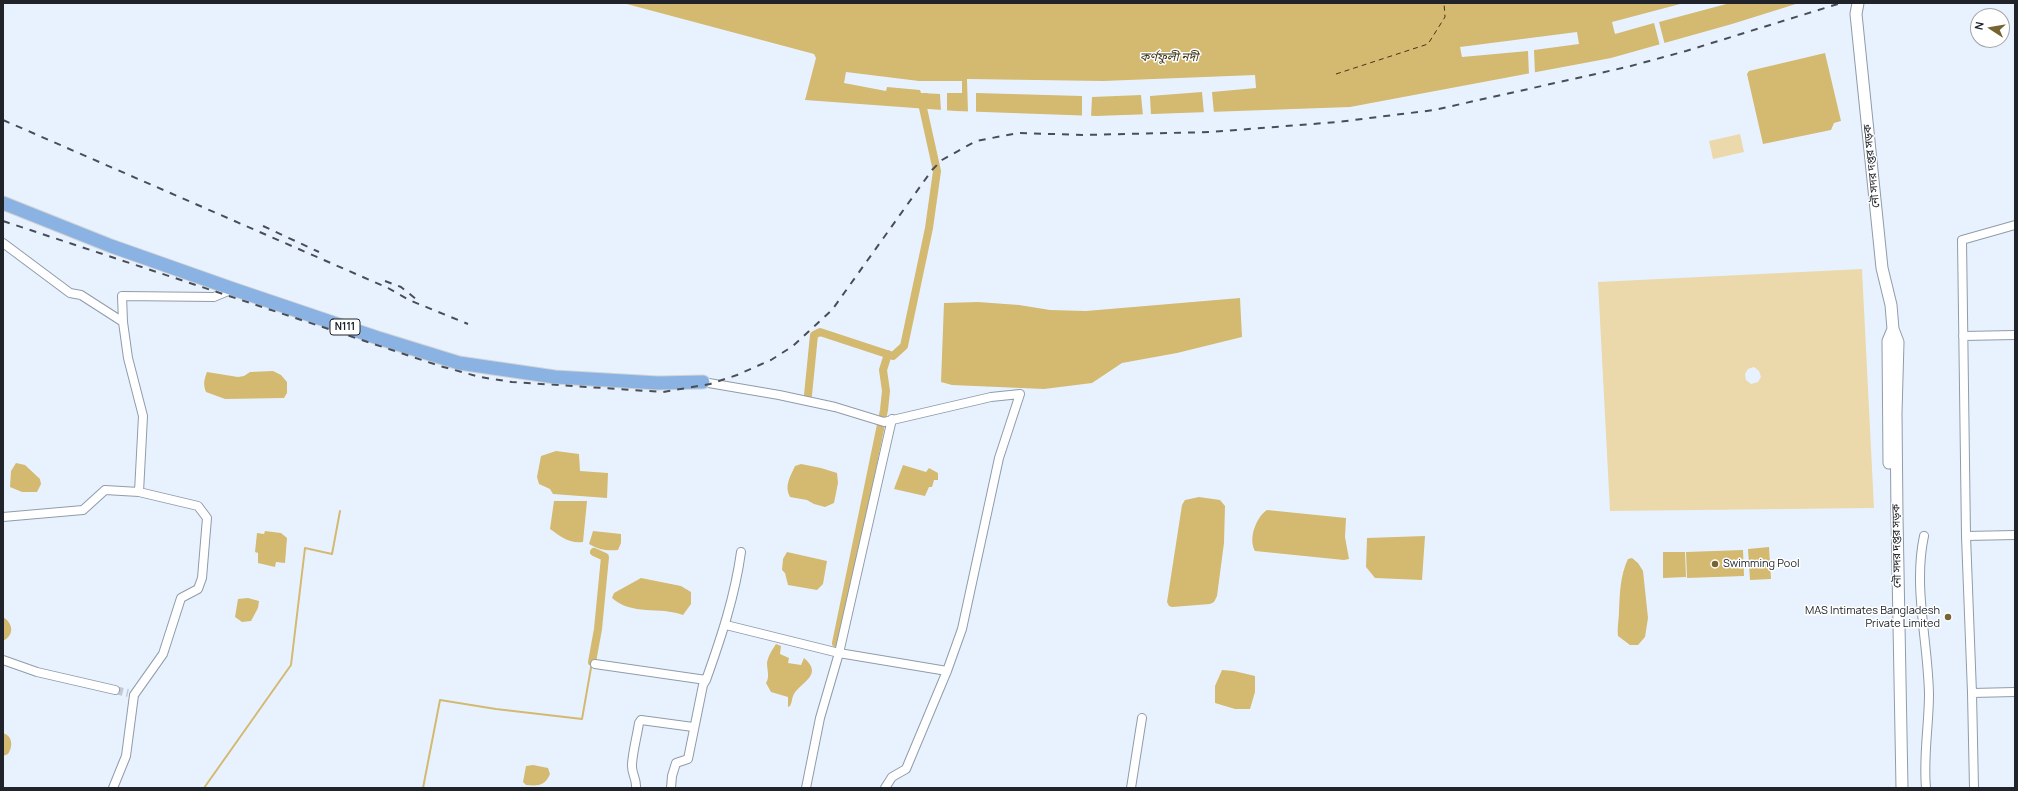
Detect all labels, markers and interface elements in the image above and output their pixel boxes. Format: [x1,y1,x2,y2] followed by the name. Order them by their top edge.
[1970,8,2010,48] north arrow
[1971,20,1987,31] text: N
[1140,51,1198,65] water label: কর্ণফুলী নদী
[1861,123,1883,209] street label: নৌ সদর দপ্তর সড়ক
[330,319,360,335] road number: N111
[1890,504,1904,588] street label: নৌ সদর দপ্তর সড়ক
[1723,557,1799,571] place label: Swimming Pool
[1710,559,1720,569] marker: Swimming Pool
[1805,604,1940,630] place label: MAS Intimates Bangladesh Private Limited
[1943,612,1953,622] marker: MAS Intimates Bangladesh Private Limited

